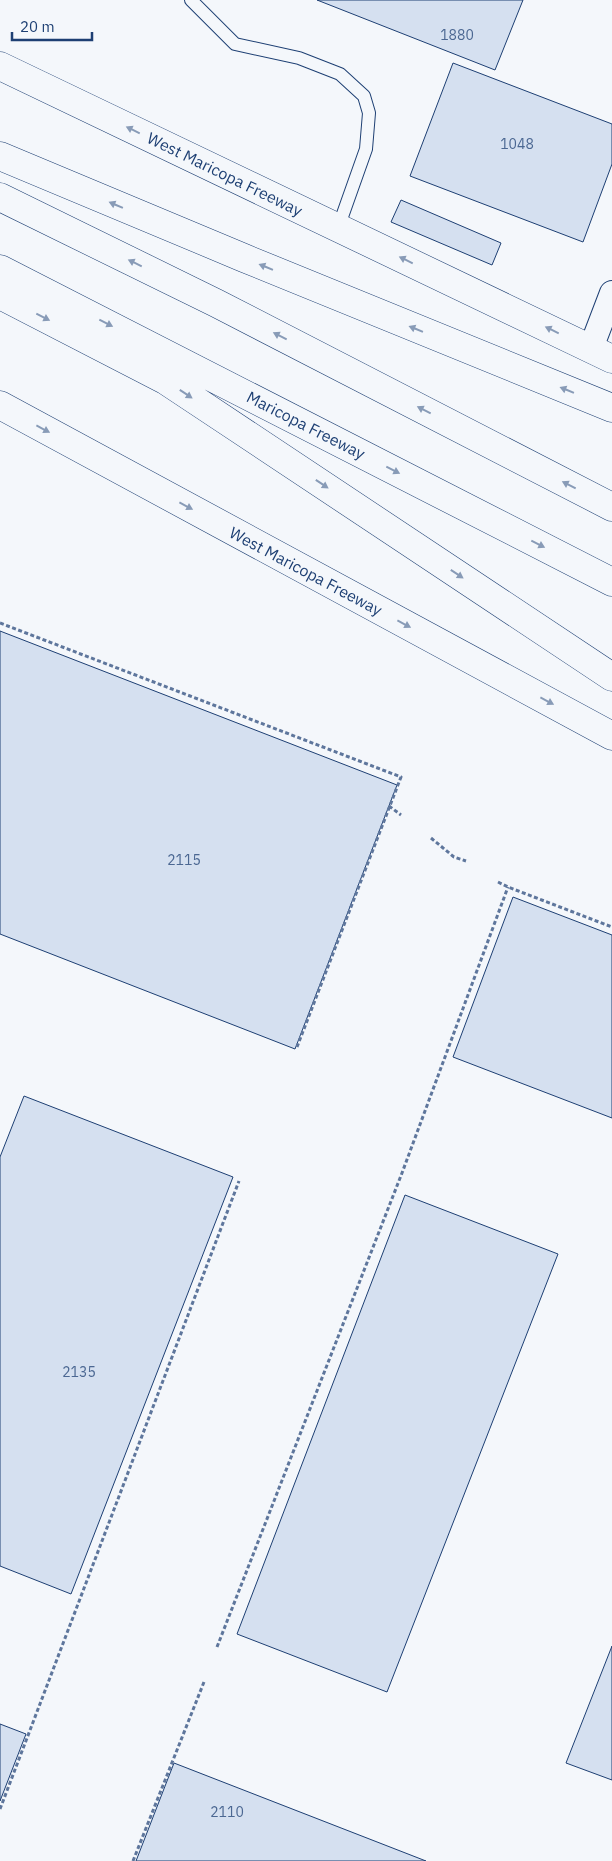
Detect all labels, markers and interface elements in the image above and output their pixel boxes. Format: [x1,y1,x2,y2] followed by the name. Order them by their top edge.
[12,10,92,42] scale bar
[20,17,55,36] text: 20 m
[440,26,474,44] house number: 1880
[126,125,140,133] one-way arrow
[144,128,306,220] street label: West Maricopa Freeway
[500,135,534,153] house number: 1048
[109,200,123,208] one-way arrow
[399,256,413,264] one-way arrow
[127,259,142,267] one-way arrow
[259,263,273,271] one-way arrow
[36,313,51,321] one-way arrow
[99,319,113,327] one-way arrow
[409,324,423,332] one-way arrow
[545,326,559,334] one-way arrow
[273,332,287,340] one-way arrow
[243,386,369,464] street label: Maricopa Freeway
[559,386,574,394] one-way arrow
[179,389,193,399] one-way arrow
[417,406,431,414] one-way arrow
[36,425,50,433] one-way arrow
[386,466,401,474] one-way arrow
[315,479,328,489] one-way arrow
[561,481,576,489] one-way arrow
[179,502,193,510] one-way arrow
[226,522,386,620] street label: West Maricopa Freeway
[531,540,545,548] one-way arrow
[450,569,464,579] one-way arrow
[397,619,410,628] one-way arrow
[539,697,554,705] one-way arrow
[167,851,201,869] house number: 2115
[62,1363,96,1381] house number: 2135
[210,1803,244,1821] house number: 2110

